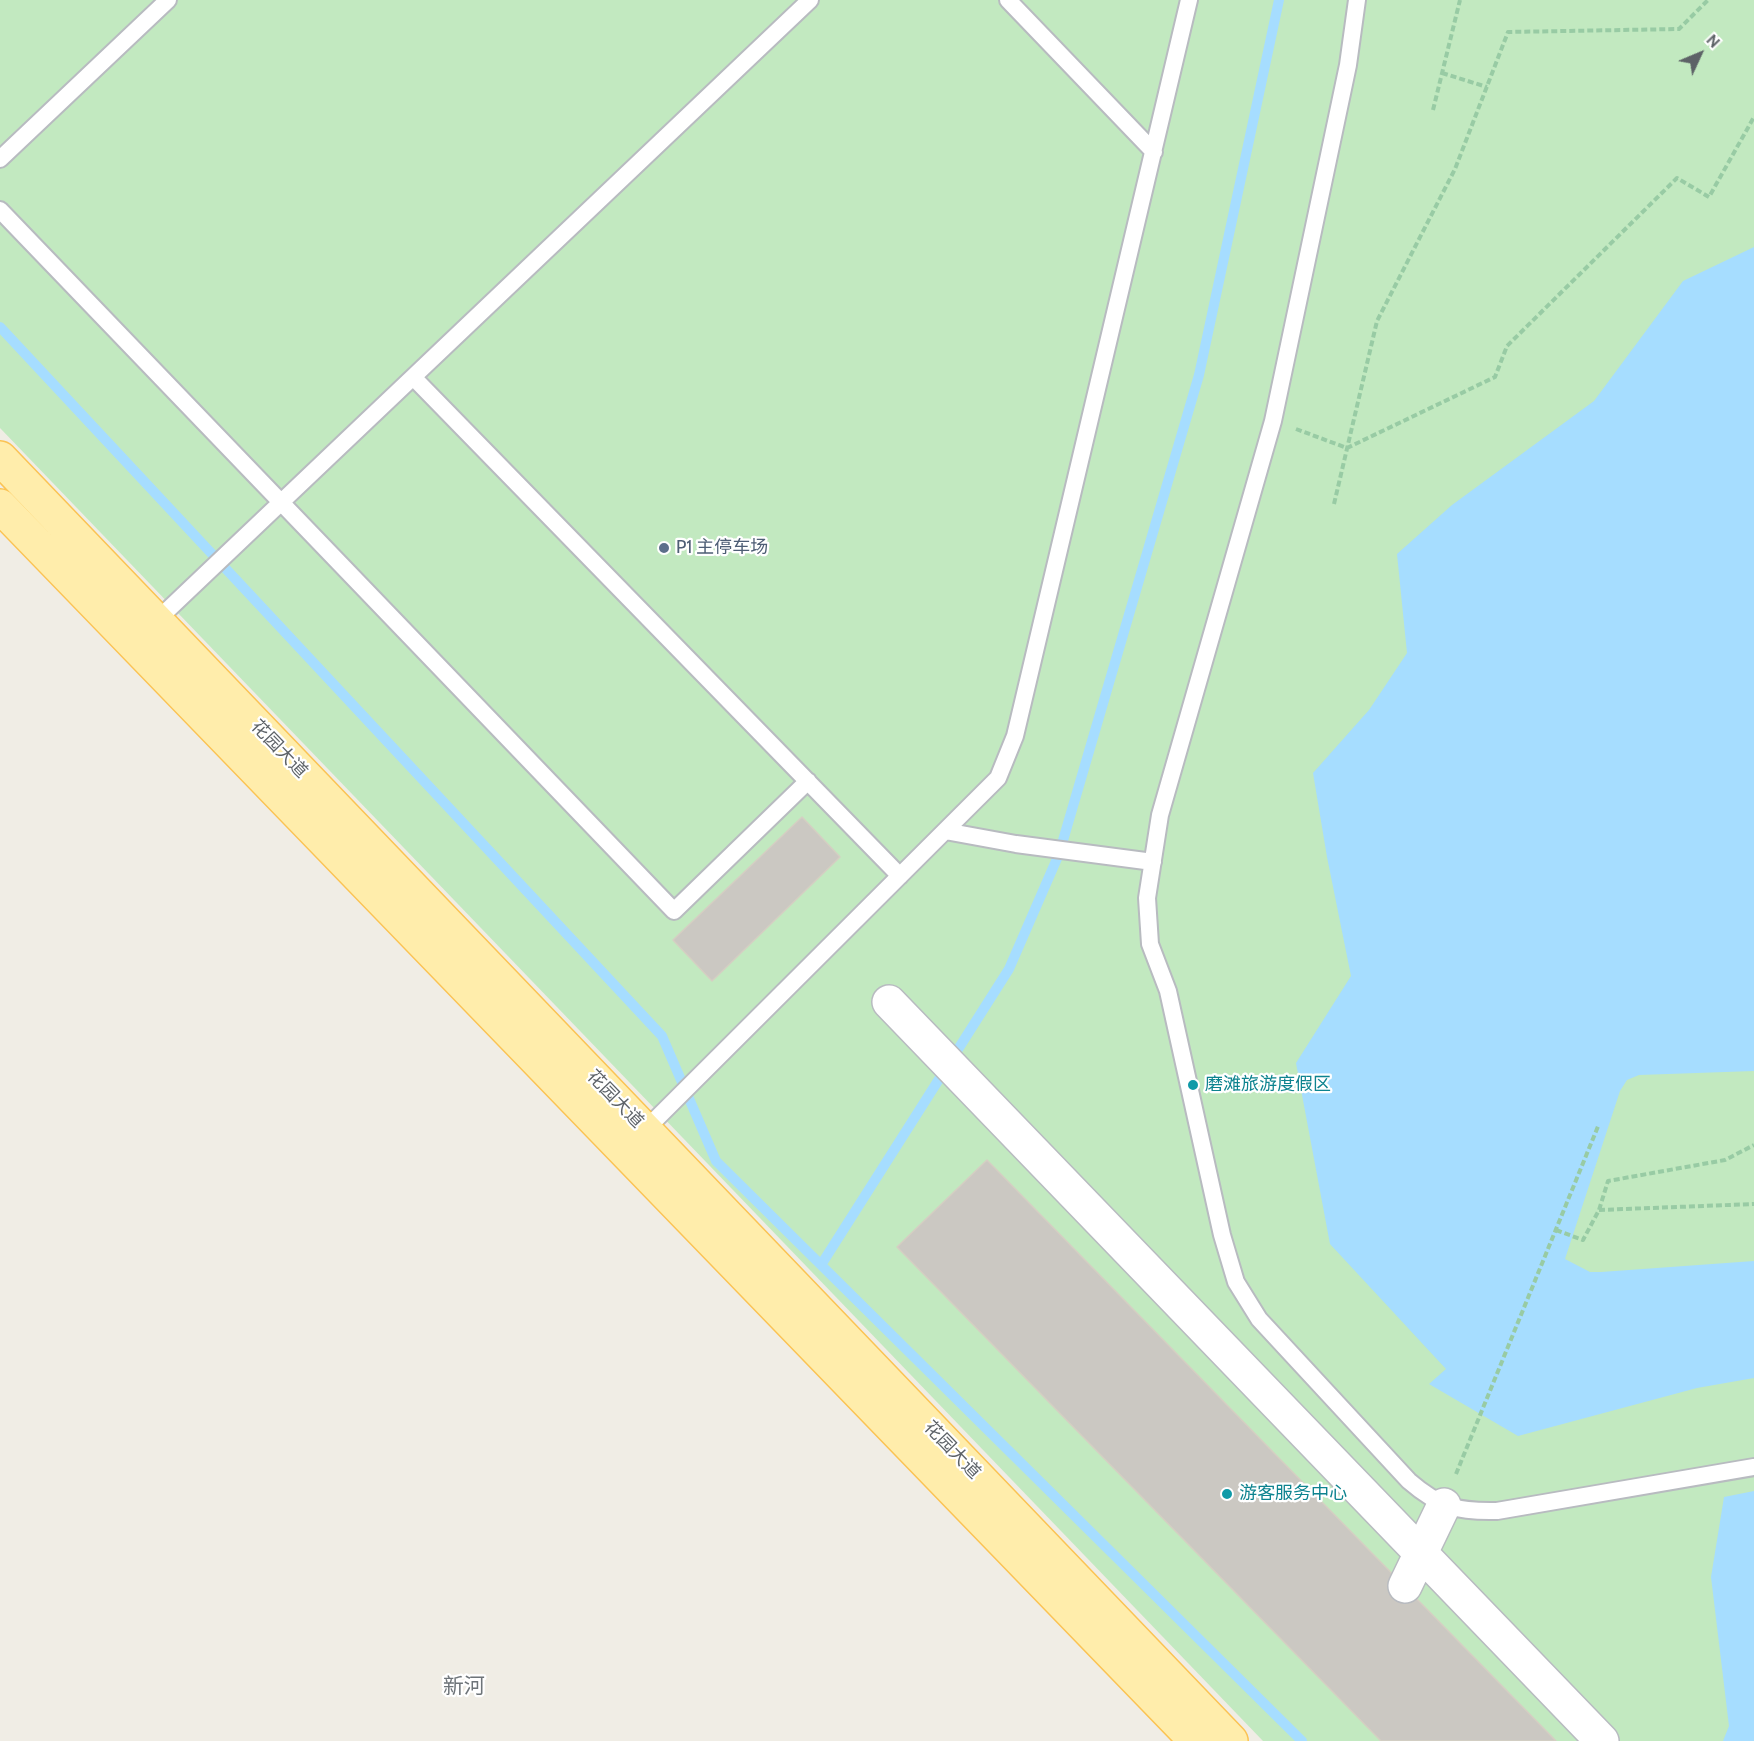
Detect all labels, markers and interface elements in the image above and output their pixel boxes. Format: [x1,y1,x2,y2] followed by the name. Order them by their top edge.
[1670,24,1730,84] north arrow
[1703,30,1724,52] text: N
[676,537,768,559] place label: P1 主停车场
[657,541,671,555] marker: P1 主停车场
[246,716,312,782] street label: 花园大道
[582,1066,648,1132] street label: 花园大道
[1205,1074,1331,1096] place label: 磨滩旅游度假区
[1186,1078,1200,1092] marker: 磨滩旅游度假区
[919,1417,985,1483] street label: 花园大道
[1239,1483,1347,1505] place label: 游客服务中心
[1220,1487,1234,1501] marker: 游客服务中心
[443,1674,485,1700] district label: 新河

